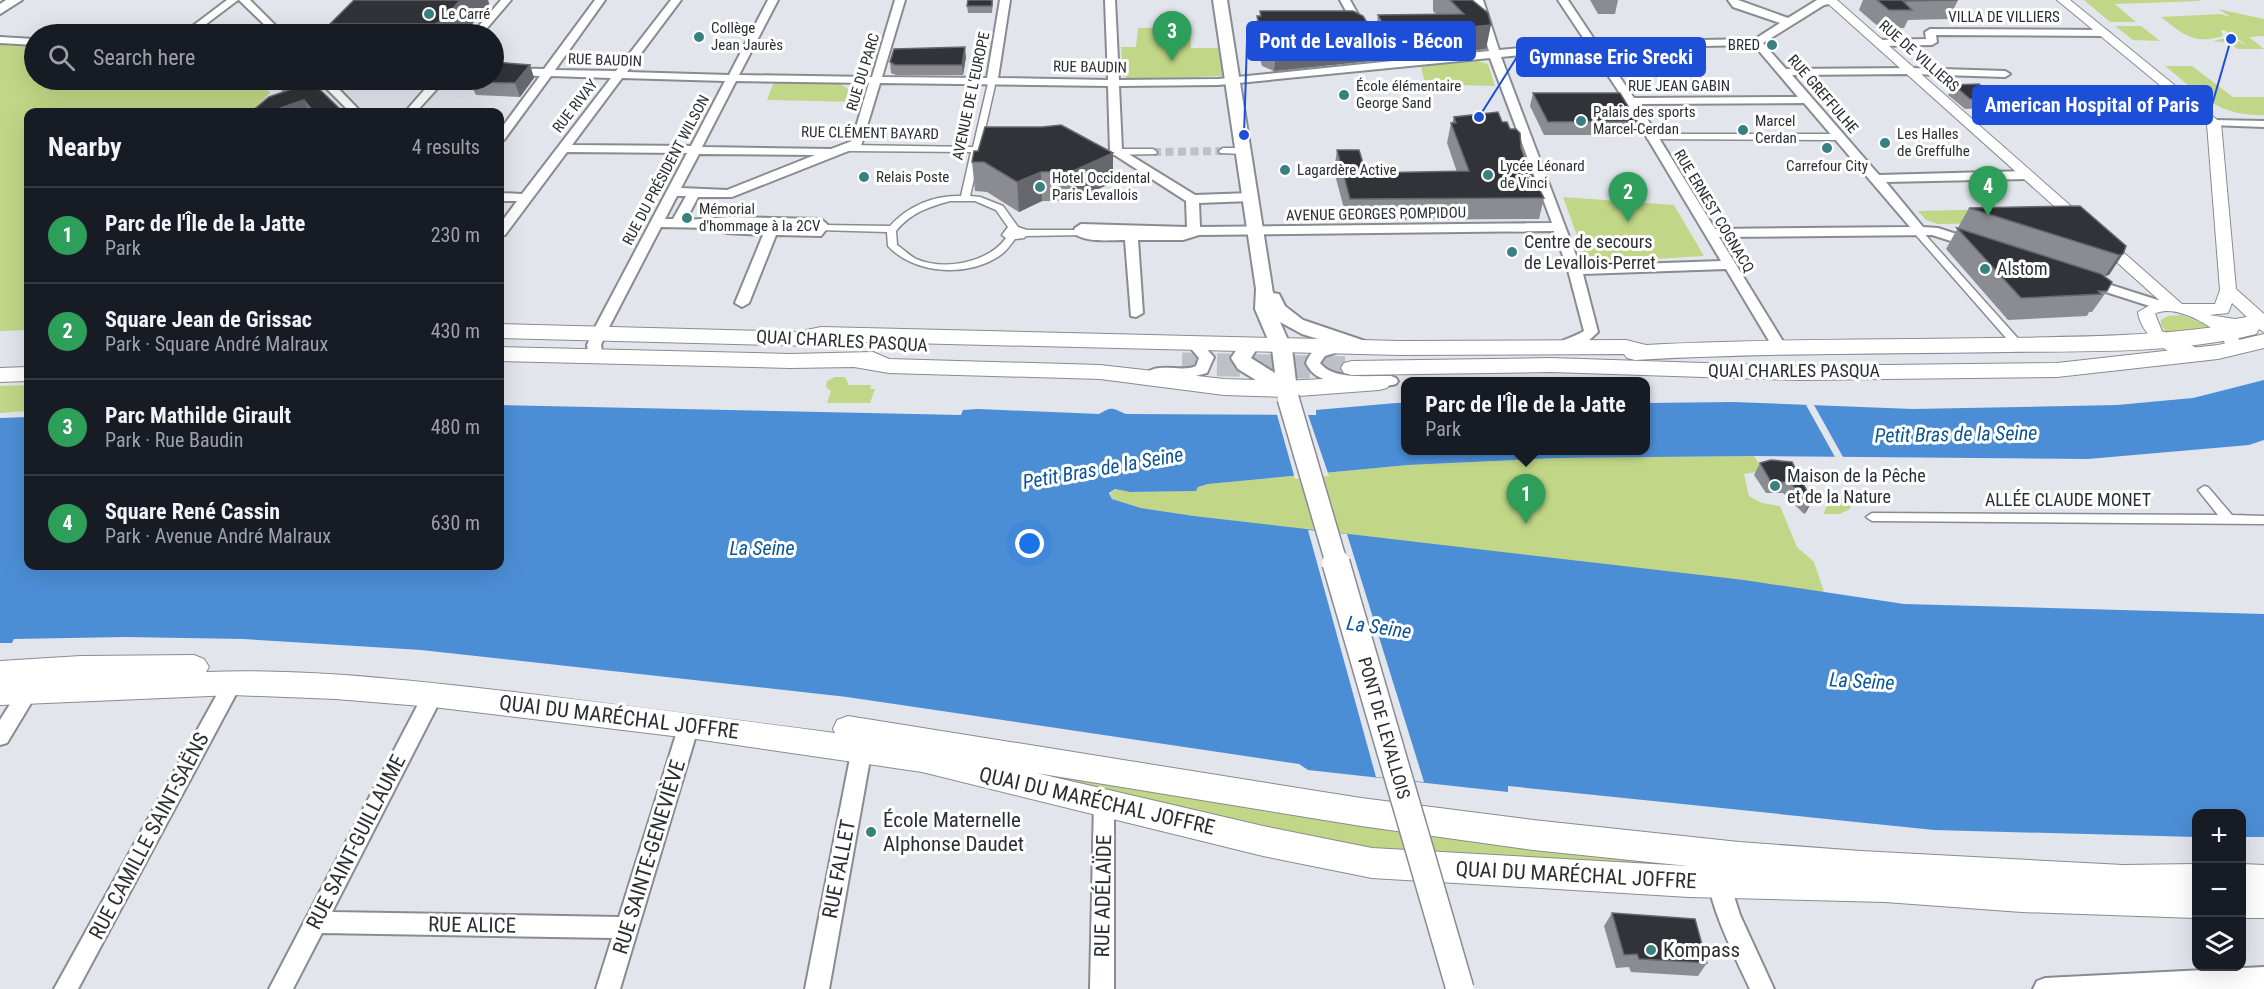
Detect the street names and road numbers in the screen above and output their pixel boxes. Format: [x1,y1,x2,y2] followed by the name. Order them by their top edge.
[1948,8,2060,26] street label: VILLA DE VILLIERS
[1875,16,1963,96] street label: RUE DE VILLIERS
[949,30,993,162] street label: AVENUE DE L'EUROPE
[843,31,883,113] street label: RUE DU PARC
[568,50,642,70] street label: RUE BAUDIN
[1784,51,1862,137] street label: RUE GREFFULHE
[1053,57,1127,77] street label: RUE BAUDIN
[549,76,601,136] street label: RUE RIVAY
[1628,77,1730,95] street label: RUE JEAN GABIN
[619,92,713,248] street label: RUE DU PRÉSIDENT WILSON
[801,123,939,143] street label: RUE CLÉMENT BAYARD
[1670,146,1758,276] street label: RUE ERNEST COGNACQ
[1286,203,1466,225] street label: AVENUE GEORGES POMPIDOU
[756,326,929,356] street label: QUAI CHARLES PASQUA
[1708,360,1881,381] street label: QUAI CHARLES PASQUA
[1985,489,2151,510] street label: ALLÉE CLAUDE MONET
[1354,654,1415,801] street label: PONT DE LEVALLOIS
[498,690,740,744] street label: QUAI DU MARÉCHAL JOFFRE
[84,728,214,943] street label: RUE CAMILLE SAINT-SAËNS
[302,751,410,933] street label: RUE SAINT-GUILLAUME
[608,757,690,957] street label: RUE SAINTE-GENEVIÈVE
[977,762,1217,840] street label: QUAI DU MARÉCHAL JOFFRE
[818,817,860,920] street label: RUE FALLET
[1090,834,1116,958] street label: RUE ADÉLAÏDE
[1455,857,1697,893] street label: QUAI DU MARÉCHAL JOFFRE
[428,912,516,938] street label: RUE ALICE

